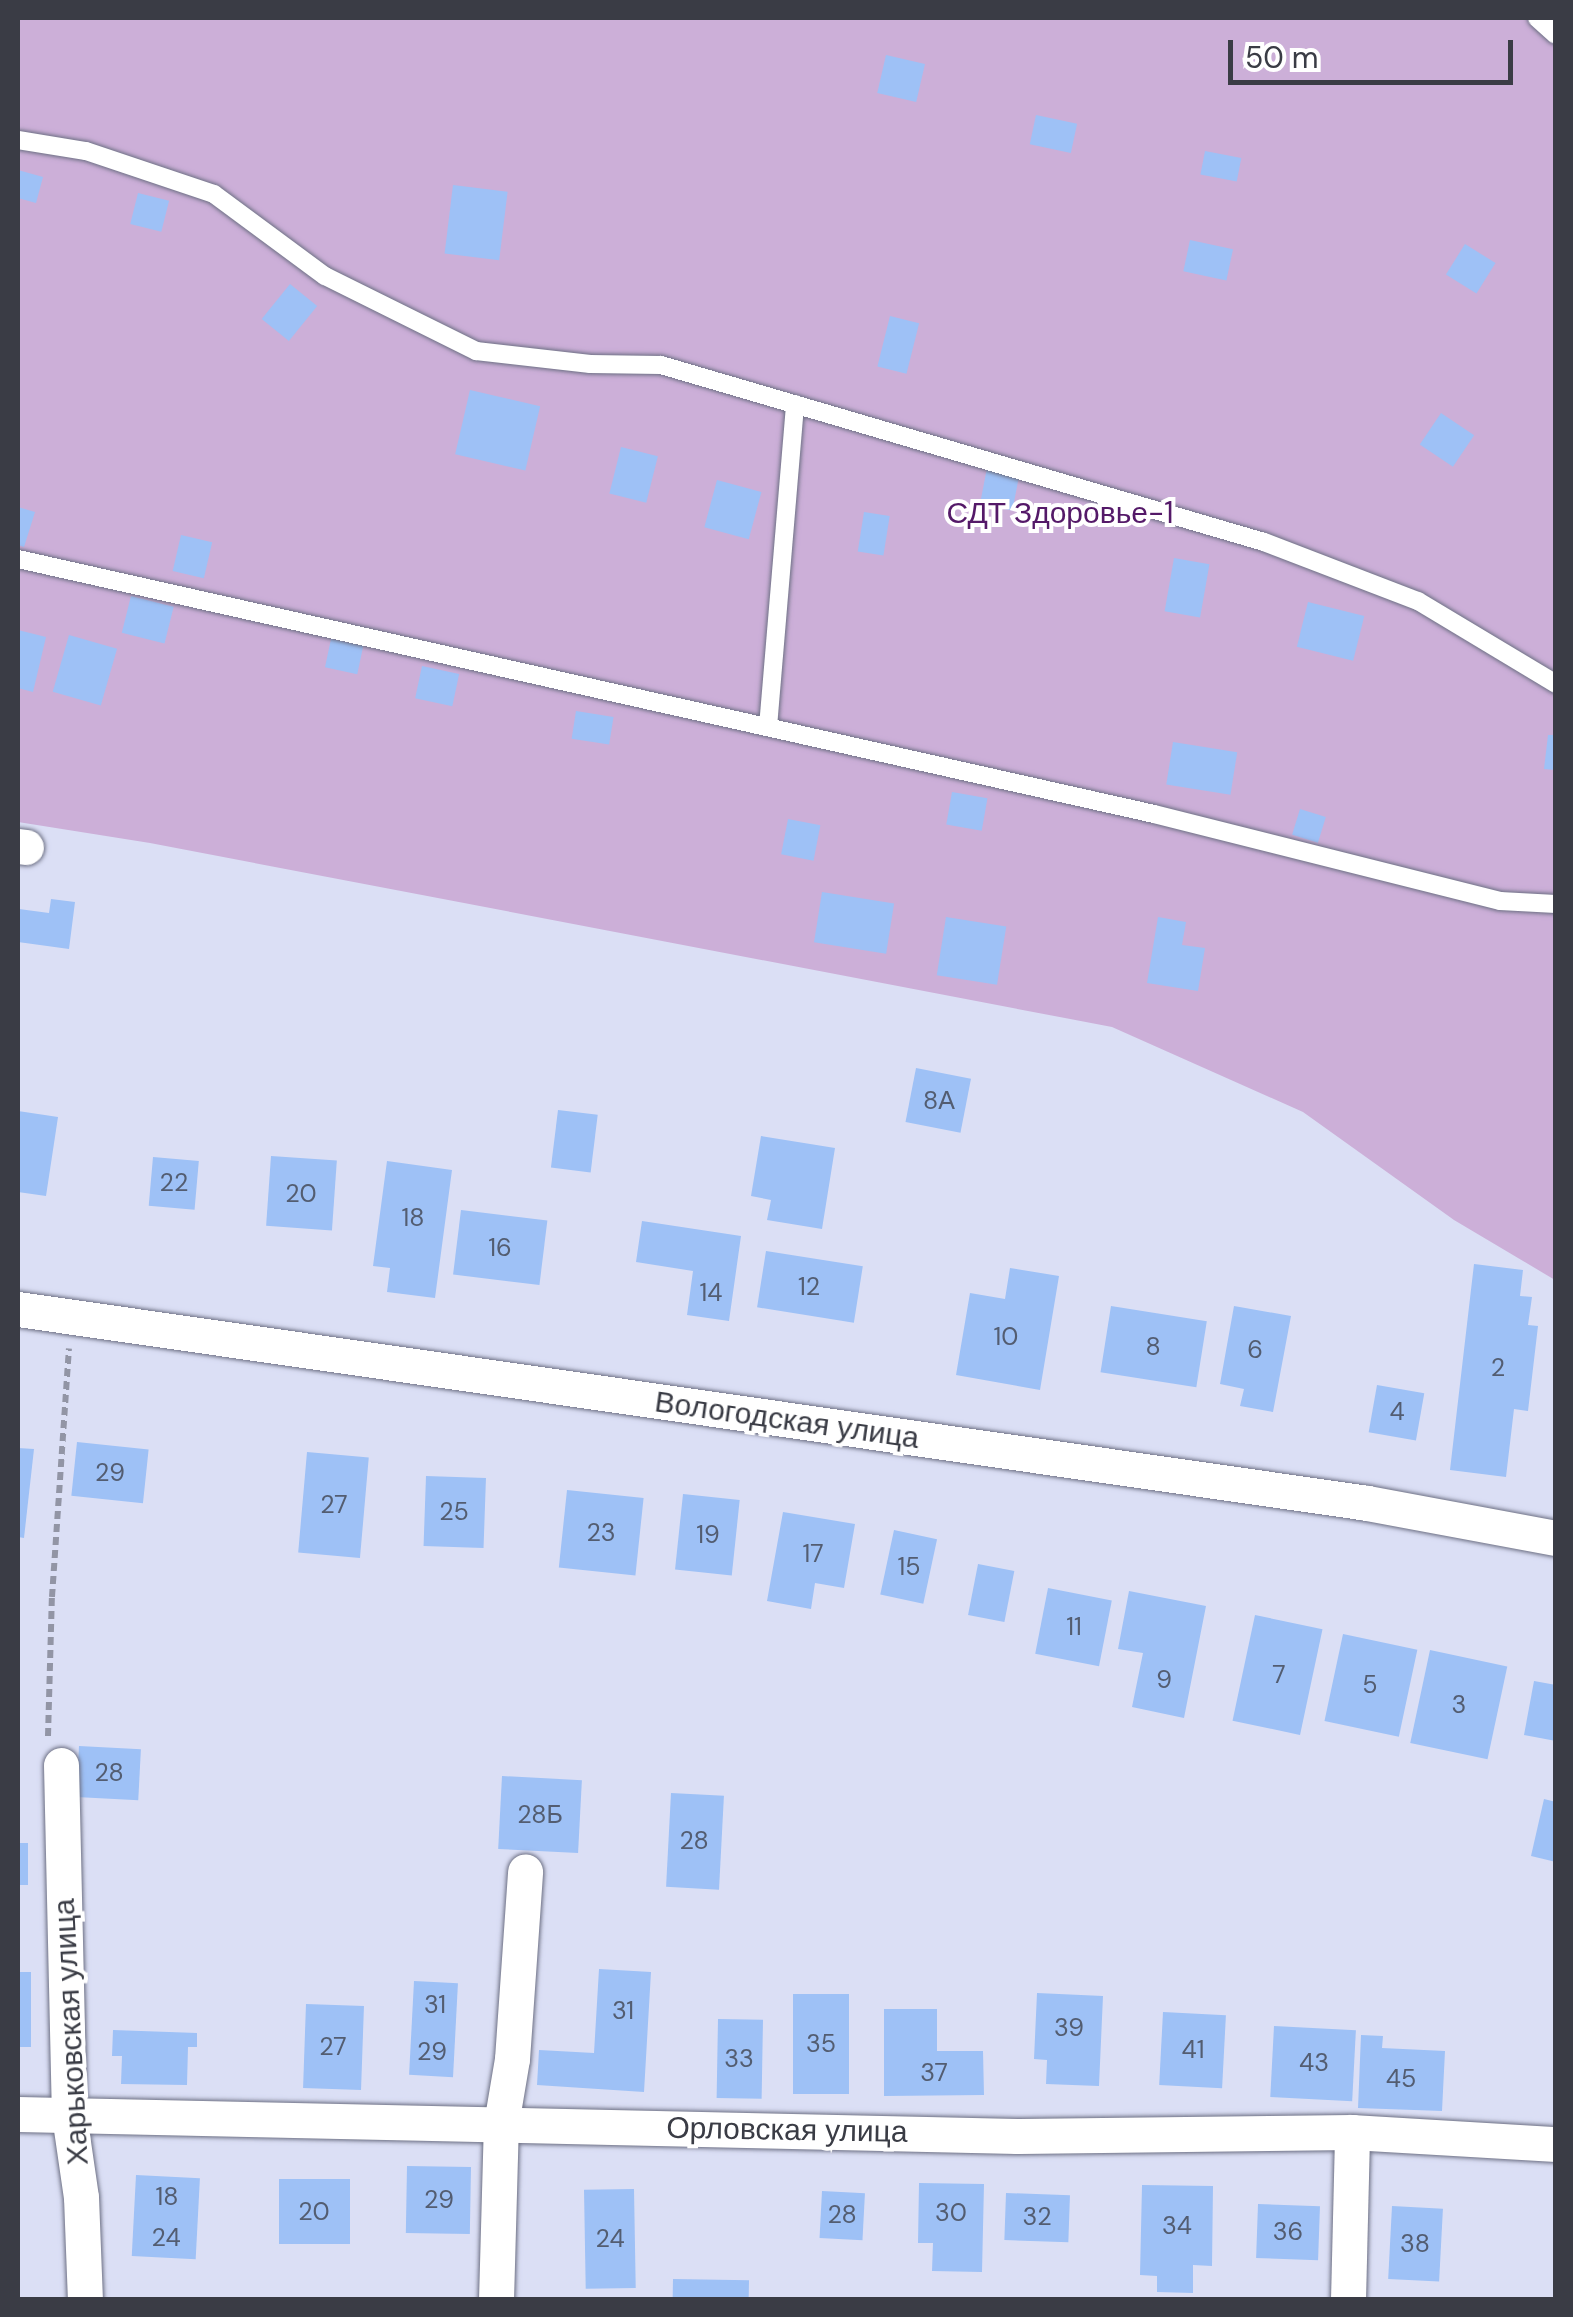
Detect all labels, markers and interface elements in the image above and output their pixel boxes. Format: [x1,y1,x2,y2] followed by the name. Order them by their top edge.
[1233,20,1518,82] scale bar
[1245,38,1319,77] text: 50 m
[946,495,1174,531] park label: СДТ Здоровье-1
[923,1086,955,1116] house number: 8А
[160,1168,188,1198] house number: 22
[285,1179,317,1209] house number: 20
[402,1203,424,1233] house number: 18
[488,1233,512,1263] house number: 16
[798,1272,820,1302] house number: 12
[700,1278,722,1308] house number: 14
[994,1322,1018,1352] house number: 10
[1145,1332,1161,1362] house number: 8
[1247,1335,1263,1365] house number: 6
[1491,1353,1505,1383] house number: 2
[653,1384,921,1456] street label: Вологодская улица
[1389,1397,1405,1427] house number: 4
[95,1458,125,1488] house number: 29
[320,1490,348,1520] house number: 27
[439,1497,469,1527] house number: 25
[586,1518,616,1548] house number: 23
[696,1520,720,1550] house number: 19
[802,1539,824,1569] house number: 17
[897,1552,921,1582] house number: 15
[1066,1612,1082,1642] house number: 11
[1272,1660,1286,1690] house number: 7
[1156,1665,1172,1695] house number: 9
[1362,1670,1378,1700] house number: 5
[1452,1690,1466,1720] house number: 3
[94,1758,124,1788] house number: 28
[517,1800,563,1830] house number: 28Б
[679,1826,709,1856] house number: 28
[46,1898,96,2166] street label: Харьковская улица
[424,1990,446,2020] house number: 31
[612,1996,634,2026] house number: 31
[1054,2013,1084,2043] house number: 39
[806,2029,836,2059] house number: 35
[319,2032,347,2062] house number: 27
[1182,2035,1204,2065] house number: 41
[417,2037,447,2067] house number: 29
[724,2044,754,2074] house number: 33
[1299,2048,1329,2078] house number: 43
[920,2058,948,2088] house number: 37
[1386,2064,1416,2094] house number: 45
[666,2110,908,2150] street label: Орловская улица
[156,2182,178,2212] house number: 18
[424,2185,454,2215] house number: 29
[298,2197,330,2227] house number: 20
[935,2198,967,2228] house number: 30
[827,2200,857,2230] house number: 28
[1022,2202,1052,2232] house number: 32
[1162,2211,1192,2241] house number: 34
[1273,2217,1303,2247] house number: 36
[151,2223,181,2253] house number: 24
[595,2224,625,2254] house number: 24
[1400,2229,1430,2259] house number: 38

